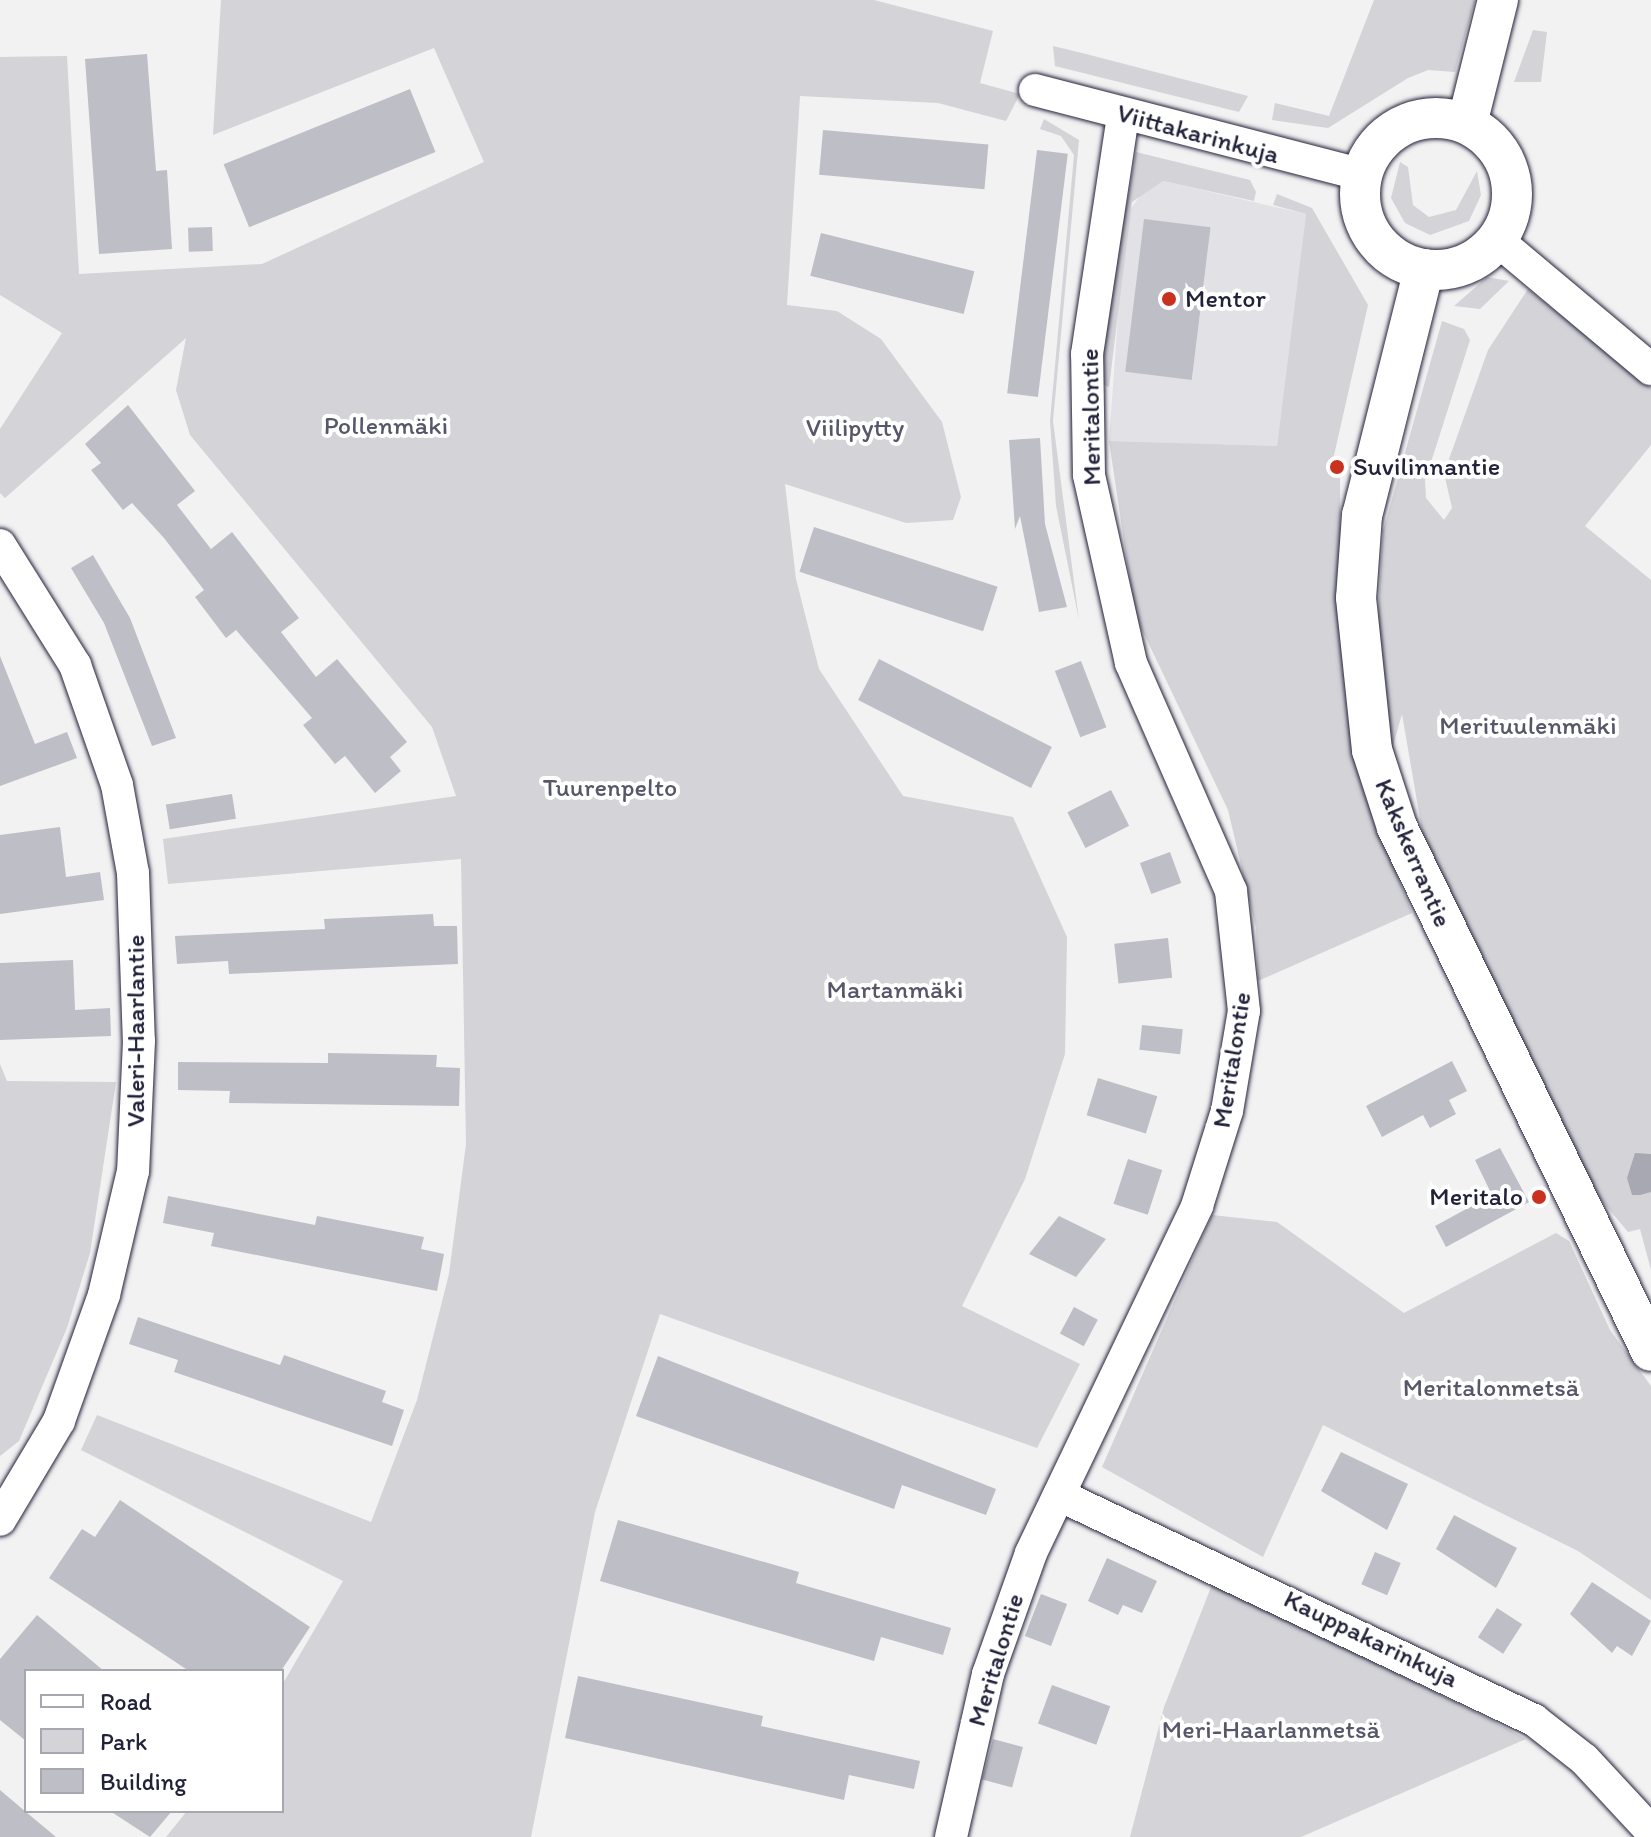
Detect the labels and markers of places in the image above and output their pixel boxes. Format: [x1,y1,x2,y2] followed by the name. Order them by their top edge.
[1185,283,1266,315] place label: Mentor
[1160,290,1178,308] marker: Mentor
[1353,451,1500,483] place label: Suvilinnantie
[1328,458,1346,476] marker: Suvilinnantie
[1429,1181,1523,1213] place label: Meritalo
[1530,1188,1548,1206] marker: Meritalo

